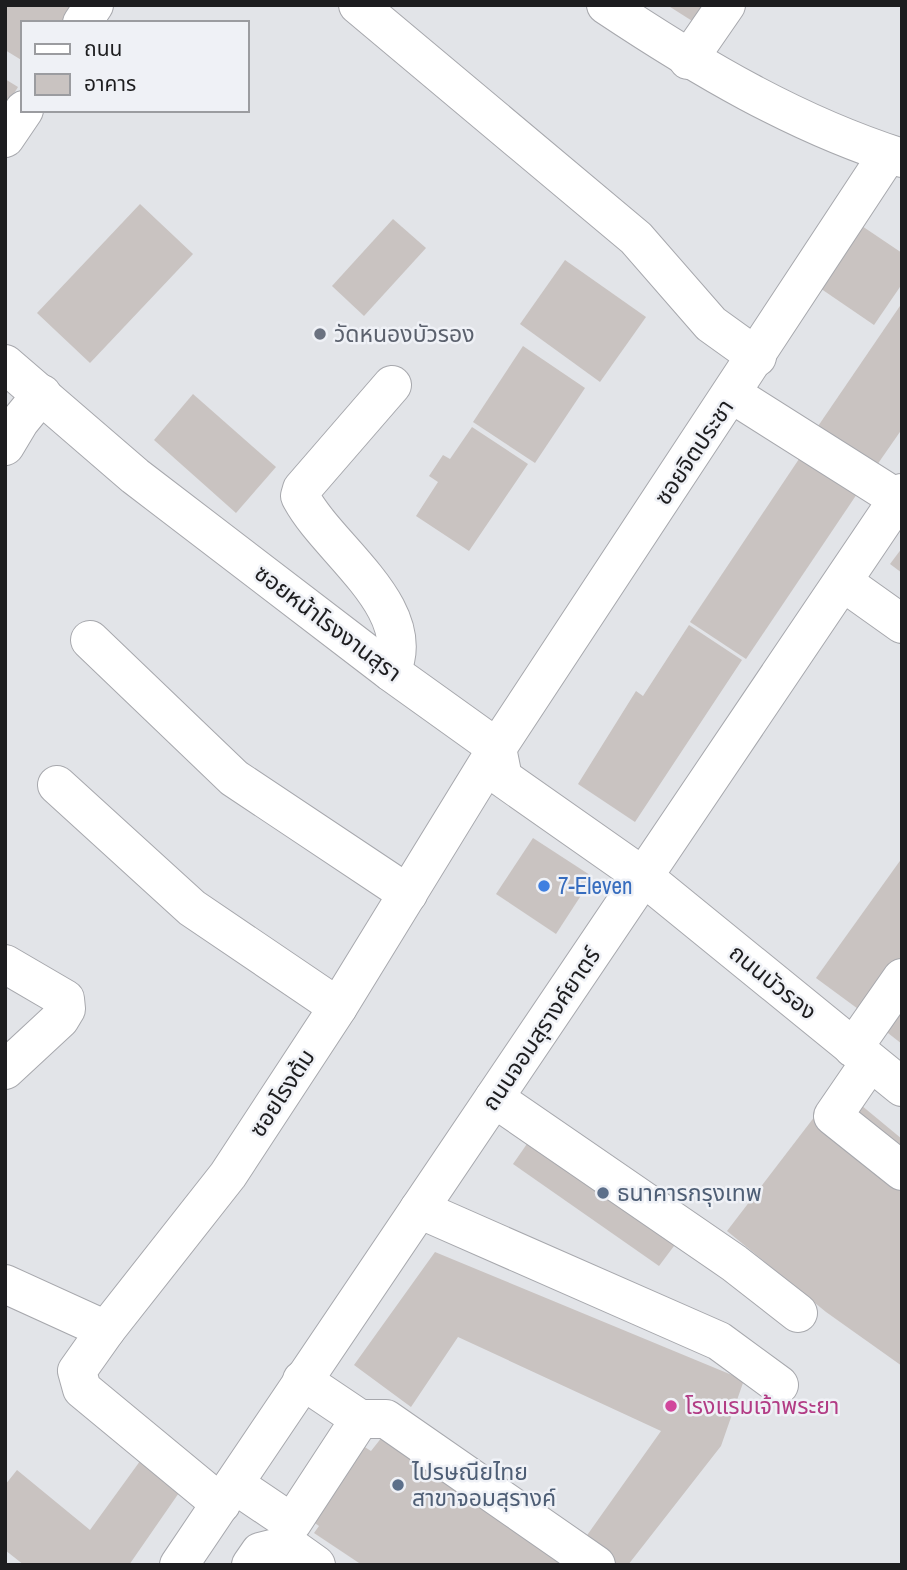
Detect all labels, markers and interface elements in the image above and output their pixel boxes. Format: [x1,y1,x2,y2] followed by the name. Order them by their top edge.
[21,21,248,112] legend
[84,34,122,63] text: ถนน
[84,69,136,98] text: อาคาร
[334,318,475,349] place label: วัดหนองบัวรอง
[312,326,328,342] marker: วัดหนองบัวรอง
[647,393,740,511] street label: ซอยจิตประชา
[248,557,408,688] street label: ซอยหน้าโรงงานสุรา
[558,870,632,901] place label: 7-Eleven
[536,878,552,894] marker: 7-Eleven
[723,937,823,1026] street label: ถนนบัวรอง
[474,940,607,1116] street label: ถนนจอมสุรางค์ยาตร์
[242,1043,321,1143] street label: ซอยโรงต้ม
[617,1177,762,1208] place label: ธนาคารกรุงเทพ
[595,1185,611,1201] marker: ธนาคารกรุงเทพ
[685,1390,839,1421] place label: โรงแรมเจ้าพระยา
[663,1398,679,1414] marker: โรงแรมเจ้าพระยา
[411,1456,556,1513] place label: ไปรษณียไทย สาขาจอมสุรางค์
[390,1477,406,1493] marker: ไปรษณียไทย สาขาจอมสุรางค์

